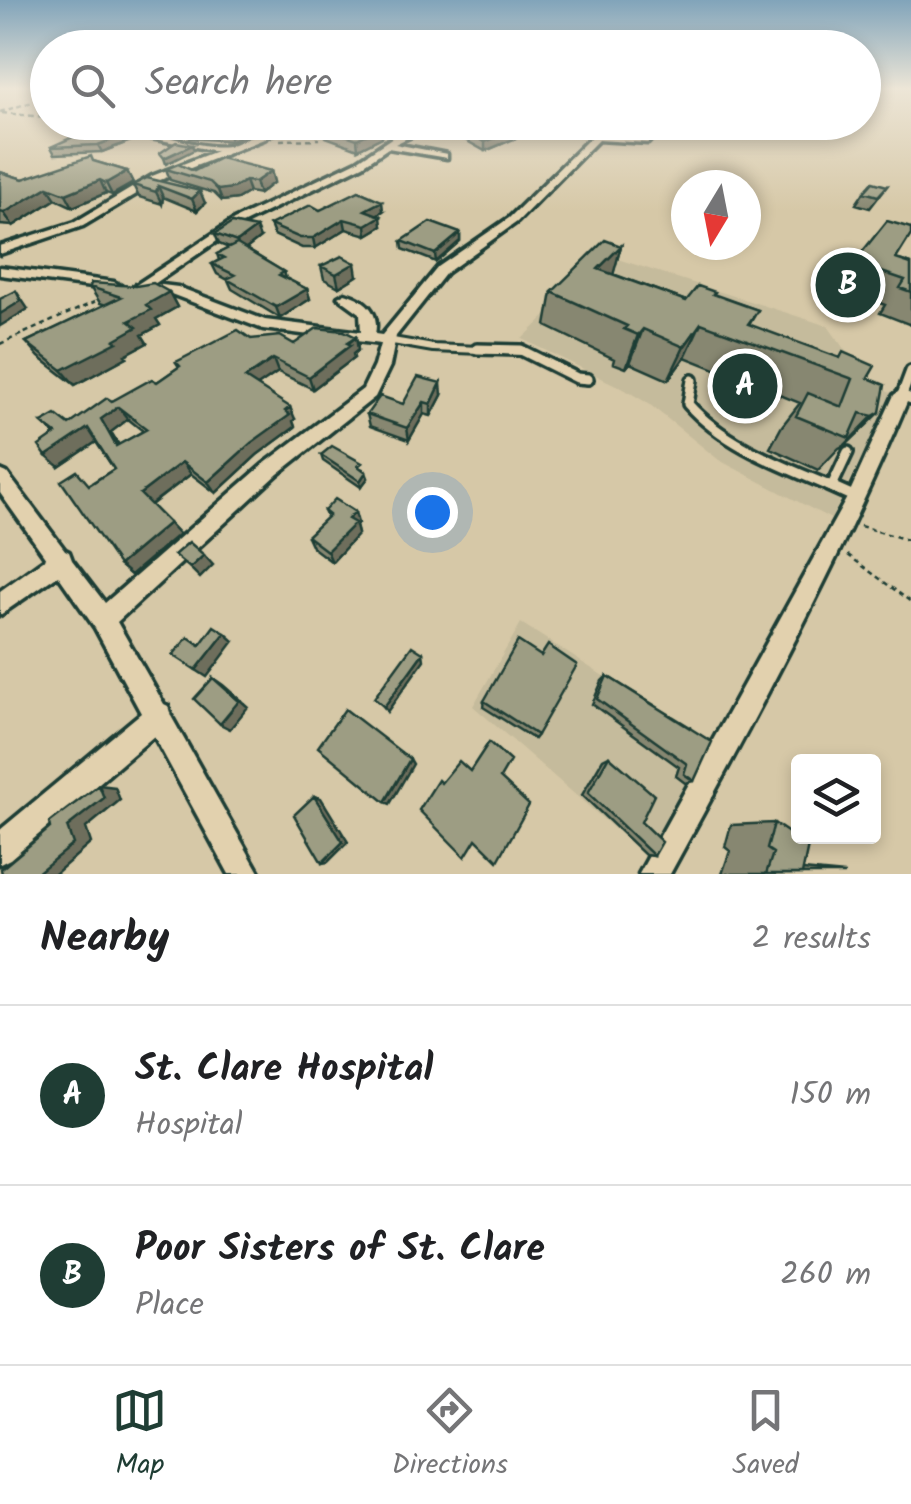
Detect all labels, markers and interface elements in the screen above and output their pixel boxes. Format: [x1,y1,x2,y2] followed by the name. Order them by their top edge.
[30,30,881,140] search box
[145,55,332,115] text: Search here
[65,58,120,113] icon: search
[671,170,761,260] north arrow
[816,248,880,322] pin: B
[712,348,778,424] pin: A
[407,487,458,538] your location
[791,754,881,844] map controls
[791,754,881,844] button: layers
[40,906,169,973] text: Nearby
[752,914,871,965] text: 2 results
[135,1040,433,1100] text: St. Clare Hospital
[62,1070,83,1121] text: A
[789,1070,871,1121] text: 150 m
[135,1100,243,1151] text: Hospital
[135,1220,545,1280] text: Poor Sisters of St. Clare
[63,1250,82,1301] text: B
[780,1250,871,1301] text: 260 m
[135,1280,204,1331] text: Place
[112,1383,167,1488] tab: Map
[392,1383,508,1488] tab: Directions
[732,1383,799,1488] tab: Saved

